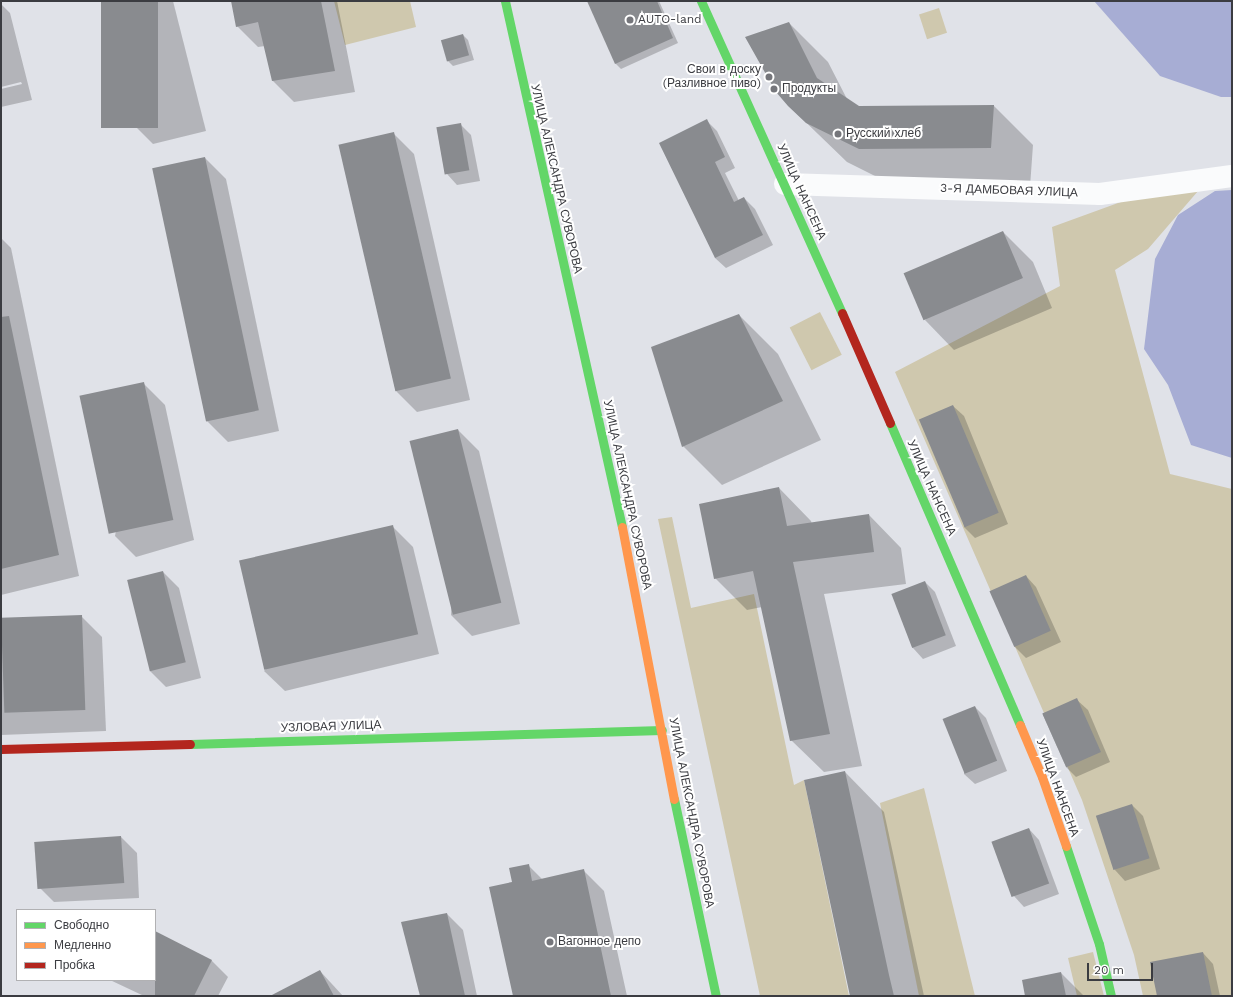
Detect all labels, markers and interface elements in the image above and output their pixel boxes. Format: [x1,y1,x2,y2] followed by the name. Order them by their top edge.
[638,13,702,27] place label: AUTO-land
[625,15,635,25] marker: AUTO-land
[663,63,761,91] place label: Свои в доску (Разливное пиво)
[764,72,774,82] marker: Свои в доску (Разливное пиво)
[782,82,836,96] place label: Продукты
[527,83,585,275] street label: УЛИЦА АЛЕКСАНДРА СУВОРОВА
[769,84,779,94] marker: Продукты
[846,127,921,141] place label: Русский хлеб
[833,129,843,139] marker: Русский хлеб
[773,142,829,242] street label: УЛИЦА НАНСЕНА
[940,181,1078,201] street label: 3-Я ДАМБОВАЯ УЛИЦА
[600,399,654,591] street label: УЛИЦА АЛЕКСАНДРА СУВОРОВА
[903,438,959,538] street label: УЛИЦА НАНСЕНА
[665,717,717,909] street label: УЛИЦА АЛЕКСАНДРА СУВОРОВА
[280,718,382,736] street label: УЗЛОВАЯ УЛИЦА
[1033,737,1081,839] street label: УЛИЦА НАНСЕНА
[16,909,156,981] legend
[54,918,109,932] text: Свободно
[558,935,641,949] place label: Вагонное депо
[545,937,555,947] marker: Вагонное депо
[54,938,111,952] text: Медленно
[1089,955,1155,981] scale bar
[54,958,95,972] text: Пробка
[1094,963,1124,977] text: 20 m

